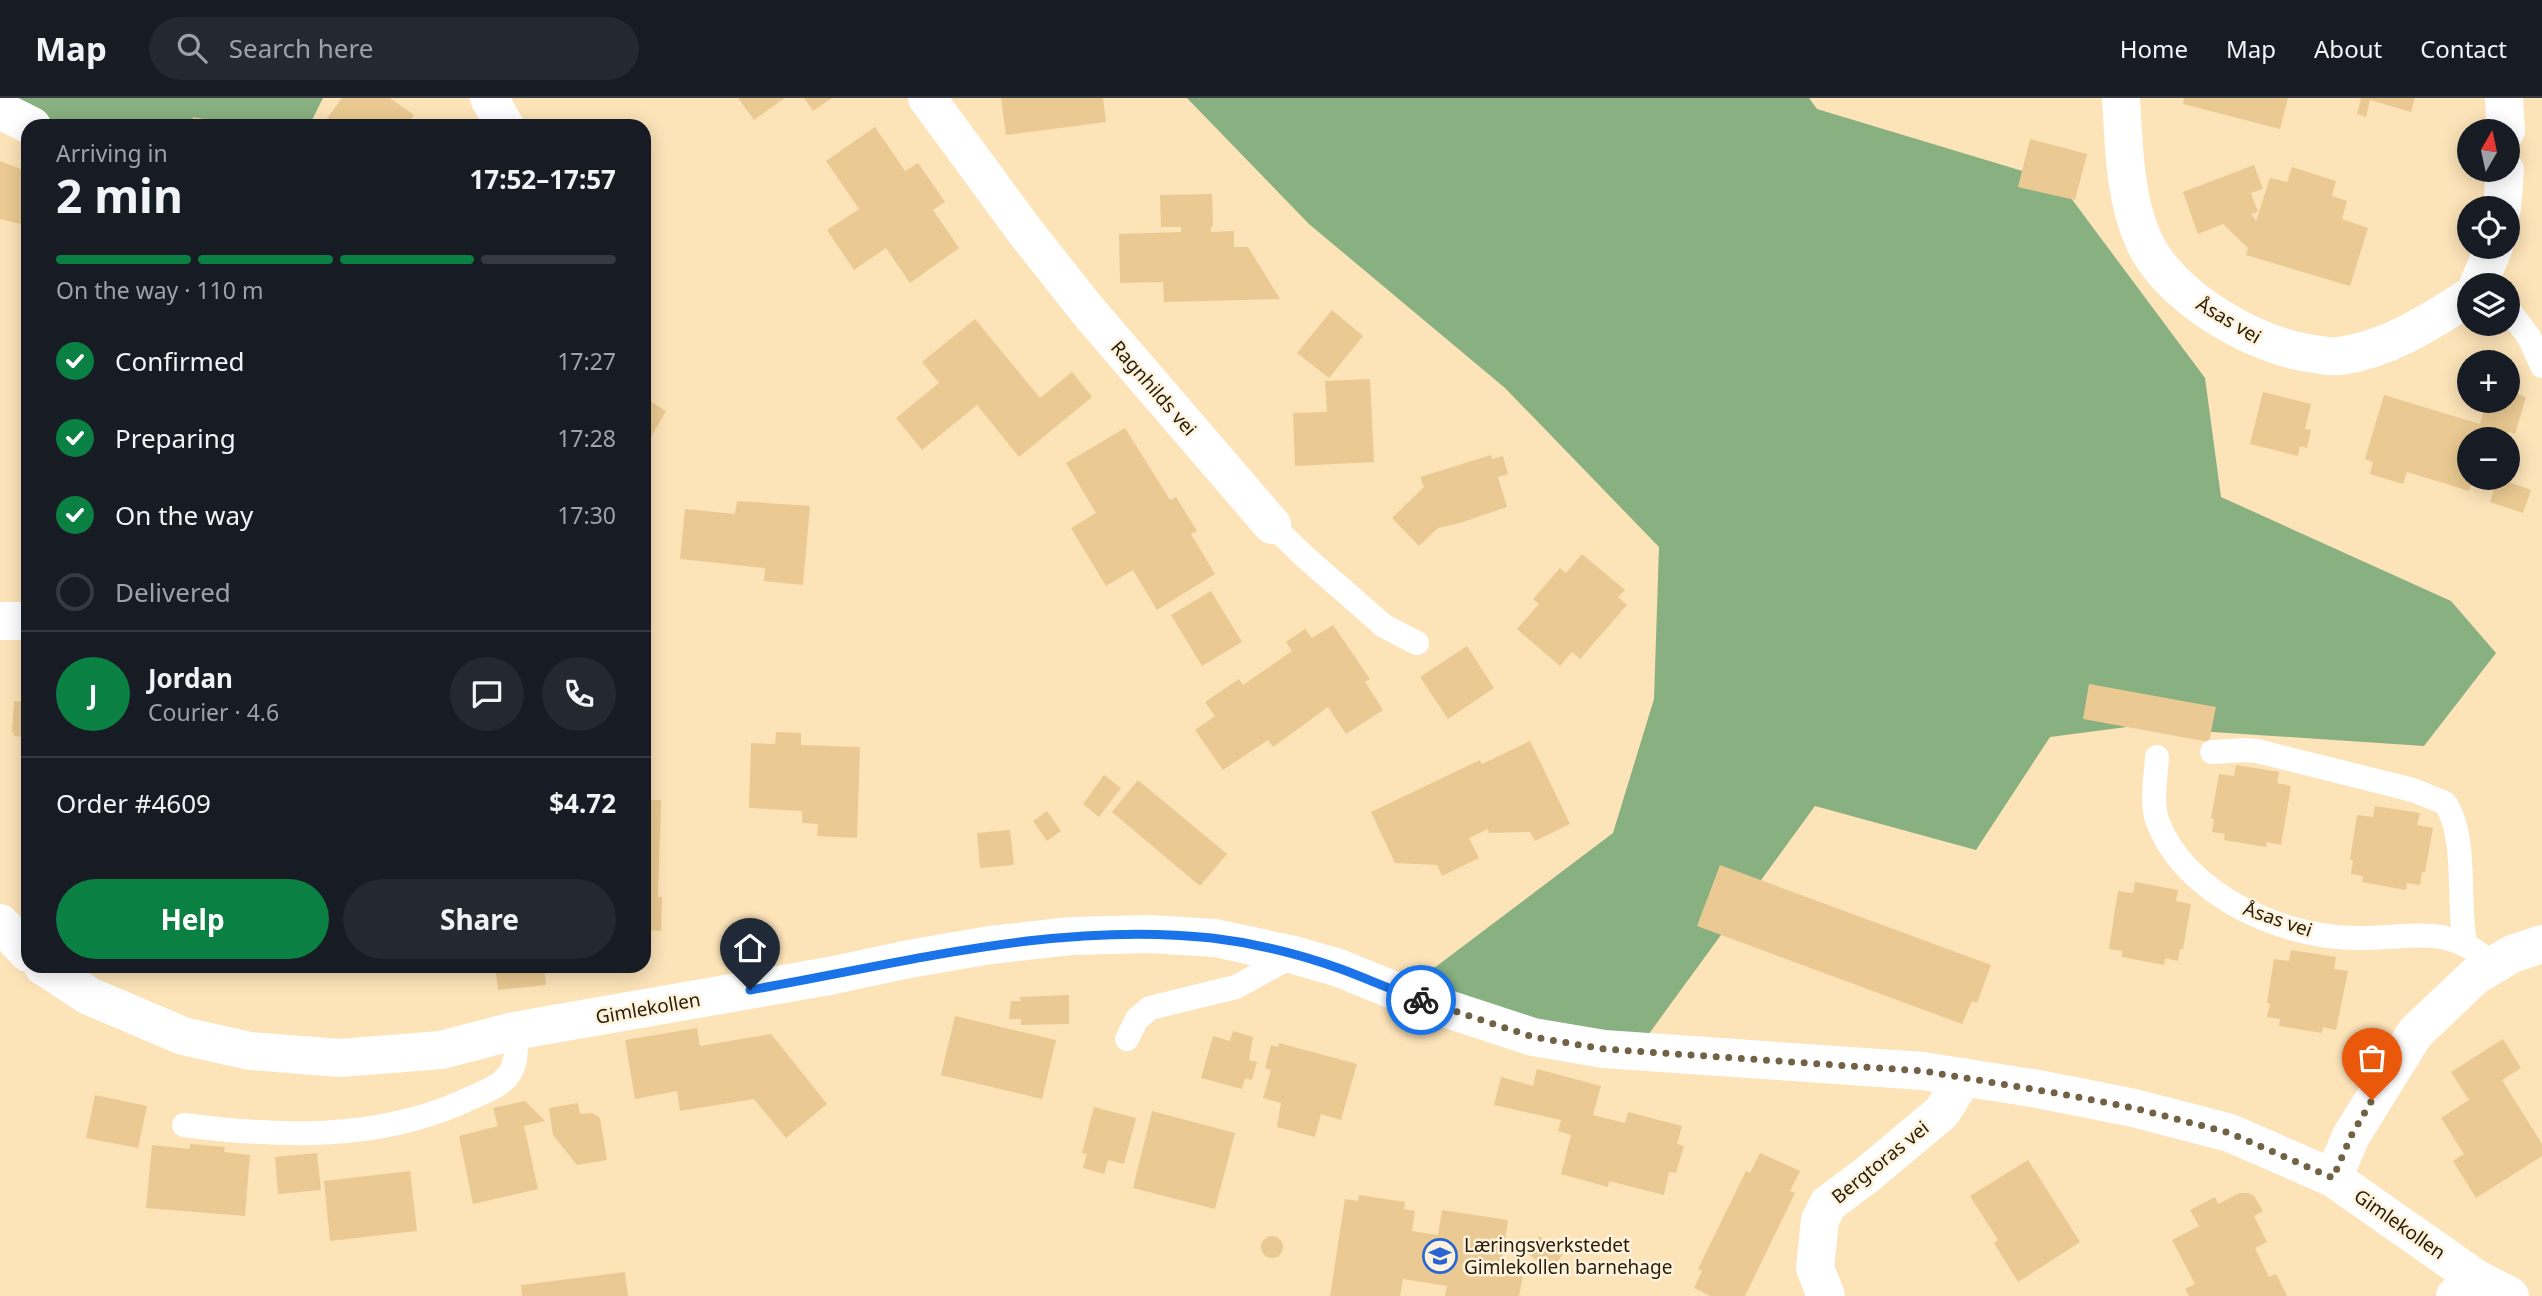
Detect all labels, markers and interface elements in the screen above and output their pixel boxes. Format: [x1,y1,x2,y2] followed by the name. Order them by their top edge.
[149,17,639,80] search box
[35,26,107,71] text: Map
[173,29,211,67] icon: search
[229,30,373,66] text: Search here
[2120,32,2188,65] text: Home
[2226,32,2276,65] text: Map
[2314,32,2382,65] text: About
[2420,32,2507,65] text: Contact
[2457,119,2520,182] north arrow
[2457,119,2520,490] map controls
[56,137,168,169] text: Arriving in
[469,161,616,197] text: 17:52–17:57
[56,164,183,226] text: 2 min
[2457,196,2520,259] button: locate
[2457,273,2520,336] button: layers
[56,274,263,306] text: On the way · 110 m
[2192,291,2266,349] street label: Åsas vei
[1105,335,1203,441] street label: Ragnhilds vei
[56,342,94,380] icon: check
[115,343,245,379] text: Confirmed
[557,345,616,377] text: 17:27
[2457,350,2520,413] button: +
[56,419,94,457] icon: check
[115,420,236,456] text: Preparing
[557,422,616,454] text: 17:28
[2457,427,2520,490] button: −
[56,496,94,534] icon: check
[115,497,253,533] text: On the way
[557,499,616,531] text: 17:30
[115,574,231,610] text: Delivered
[450,657,524,731] button: chat
[542,657,616,731] button: phone
[148,660,233,696] text: Jordan
[89,676,97,712] text: J
[148,696,279,728] text: Courier · 4.6
[56,785,211,821] text: Order #4609
[549,785,616,821] text: $4.72
[56,879,329,959] button: Help
[343,879,616,959] button: Share
[2240,895,2316,943] street label: Åsas vei
[720,918,780,990] pin
[731,929,769,967] icon: home
[1386,965,1456,1035] courier
[1402,981,1440,1019] icon: bike
[594,986,702,1030] street label: Gimlekollen
[2342,1028,2402,1100] pin
[2353,1039,2391,1077] icon: bag
[1826,1115,1934,1209] street label: Bergtoras vei
[2349,1183,2451,1265] street label: Gimlekollen
[1464,1232,1672,1280] place label: Læringsverkstedet Gimlekollen barnehage
[1421,1237,1459,1275] school or university icon: Læringsverkstedet Gimlekollen barnehage

